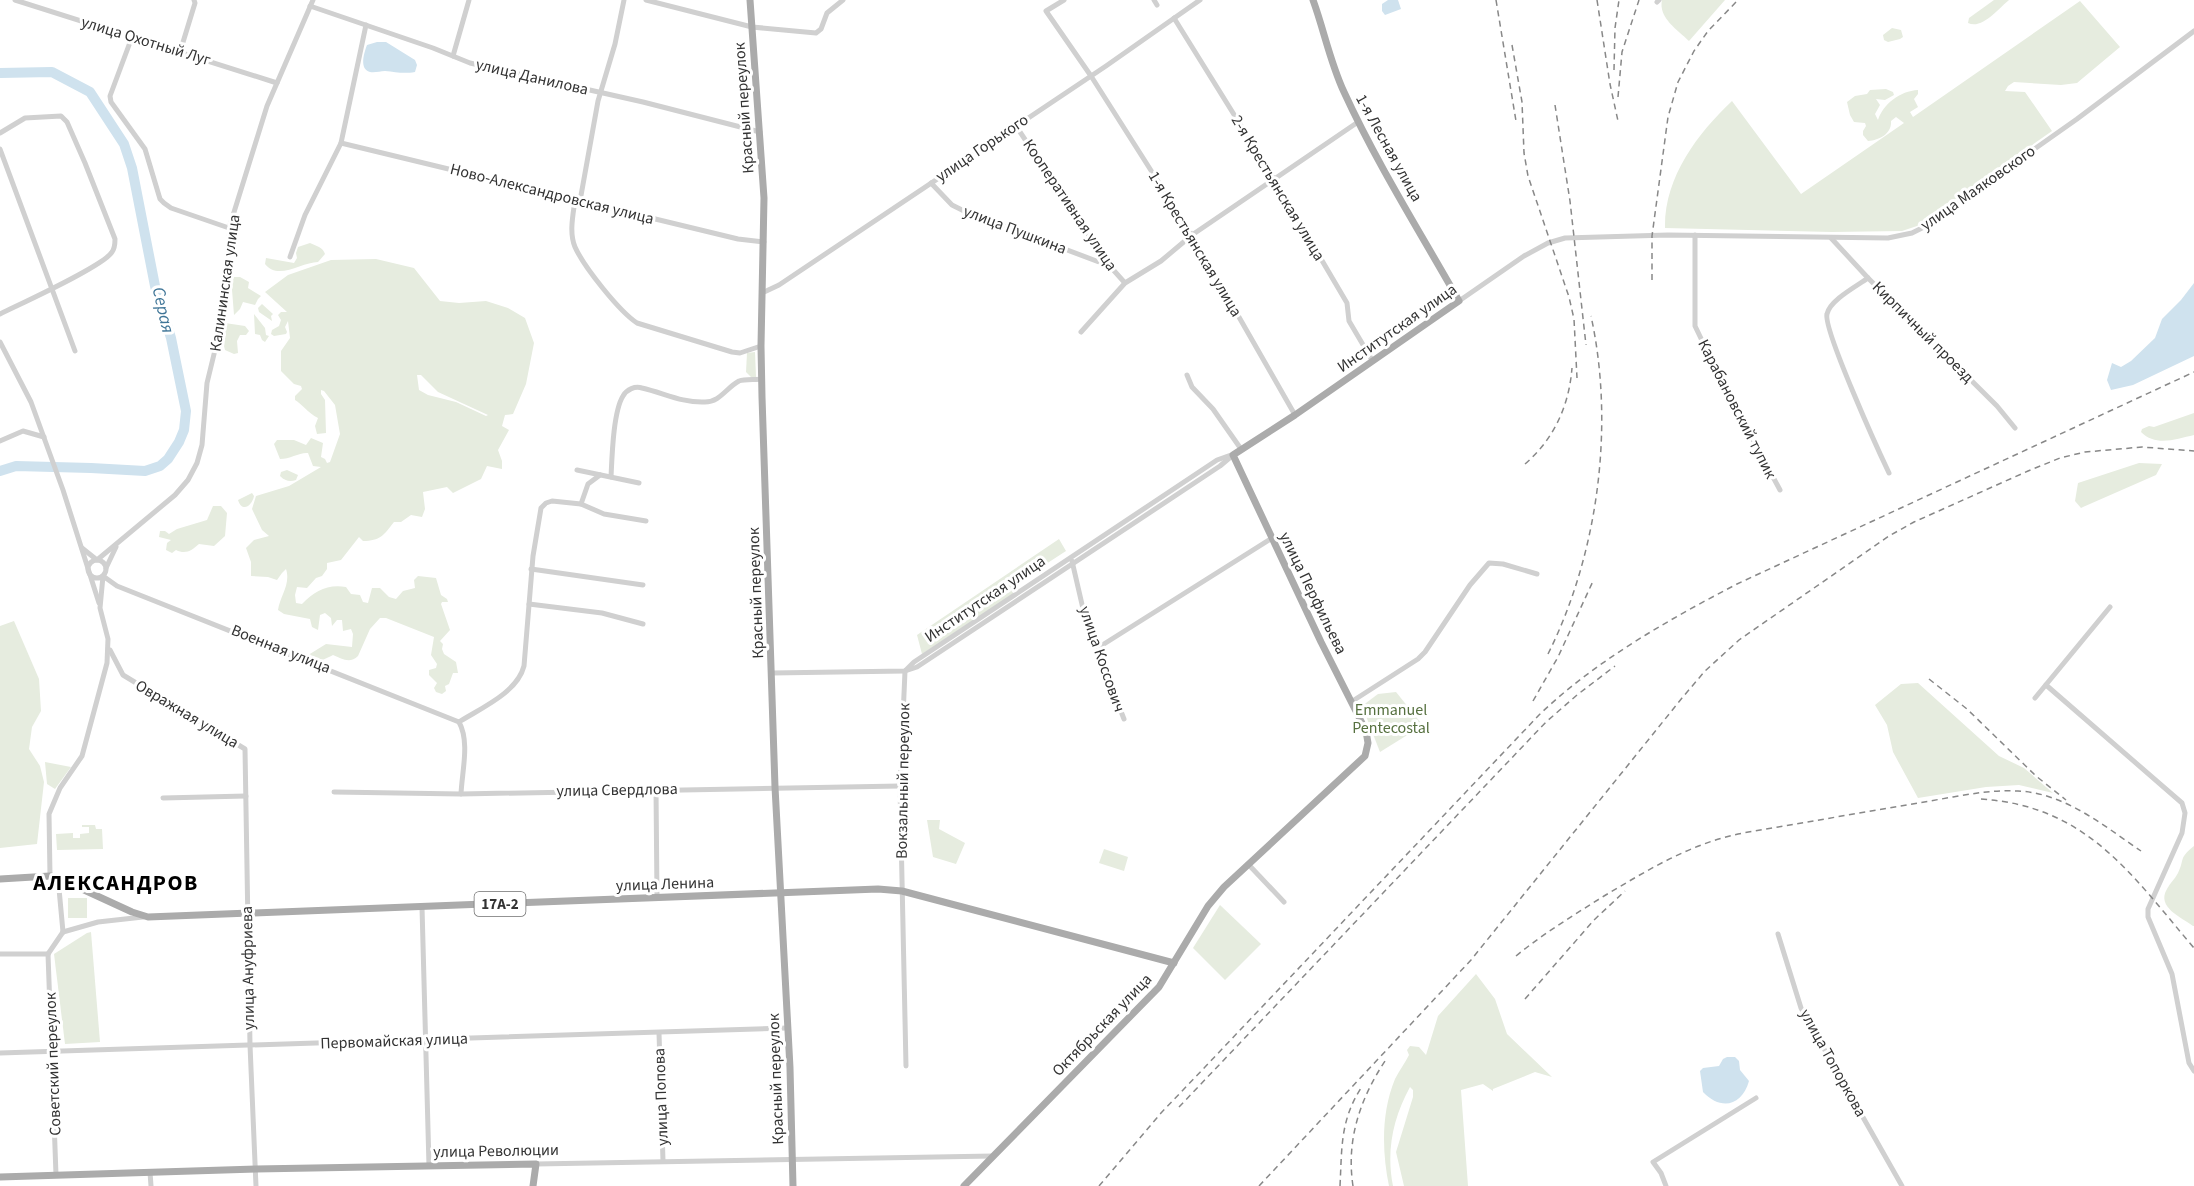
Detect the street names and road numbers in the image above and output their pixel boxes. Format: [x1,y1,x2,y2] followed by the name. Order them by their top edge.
[79,11,214,71] street label: улица Охотный Луг
[728,42,760,174] street label: Красный переулок
[474,53,590,101] street label: улица Данилова
[1350,90,1428,206] street label: 1-я Лесная улица
[931,109,1033,187] street label: улица Горького
[1226,111,1330,265] street label: 2-я Крестьянская улица
[1018,135,1122,275] street label: Кооперативная улица
[1916,140,2040,236] street label: улица Маяковского
[448,158,656,230] street label: Ново-Александровская улица
[1143,167,1247,321] street label: 1-я Крестьянская улица
[960,200,1070,260] street label: улица Пушкина
[204,213,246,353] street label: Калининская улица
[1867,276,1979,388] street label: Кирпичный проезд
[1333,278,1461,378] street label: Институтская улица
[1692,336,1782,482] street label: Карабановский тупик
[743,527,769,659] street label: Красный переулок
[1274,528,1352,658] street label: улица Перфильева
[920,550,1050,648] street label: Институтская улица
[1074,603,1130,715] street label: улица Коссович
[228,619,334,679] street label: Военная улица
[131,674,243,754] street label: Овражная улица
[891,703,915,859] street label: Вокзальный переулок
[556,778,678,802] street label: улица Свердлова
[616,871,714,897] street label: улица Ленина
[474,892,526,916] road number: 17А-2
[236,906,260,1030] street label: улица Ануфриева
[1047,969,1157,1081] street label: Октябрьская улица
[40,992,66,1136] street label: Советский переулок
[1794,1005,1872,1121] street label: улица Топоркова
[763,1013,789,1145] street label: Красный переулок
[320,1027,468,1055] street label: Первомайская улица
[648,1048,674,1146] street label: улица Попова
[433,1139,559,1163] street label: улица Революции

